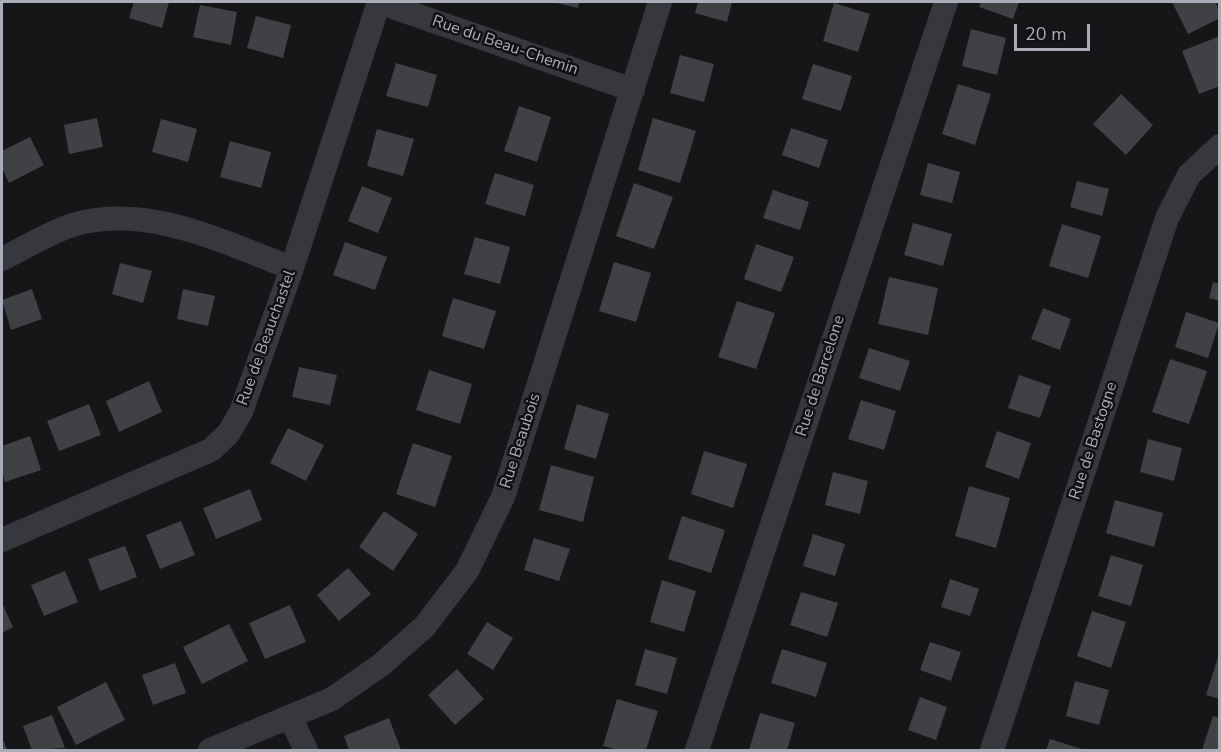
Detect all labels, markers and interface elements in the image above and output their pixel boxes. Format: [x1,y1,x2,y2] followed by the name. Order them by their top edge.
[429,12,581,80] street label: Rue du Beau-Chemin
[1017,12,1094,50] scale bar
[1025,22,1067,46] text: 20 m
[234,268,300,408] street label: Rue de Beauchastel
[792,313,850,439] street label: Rue de Barcelone
[1066,380,1122,502] street label: Rue de Bastogne
[497,391,545,491] street label: Rue Beaubois

